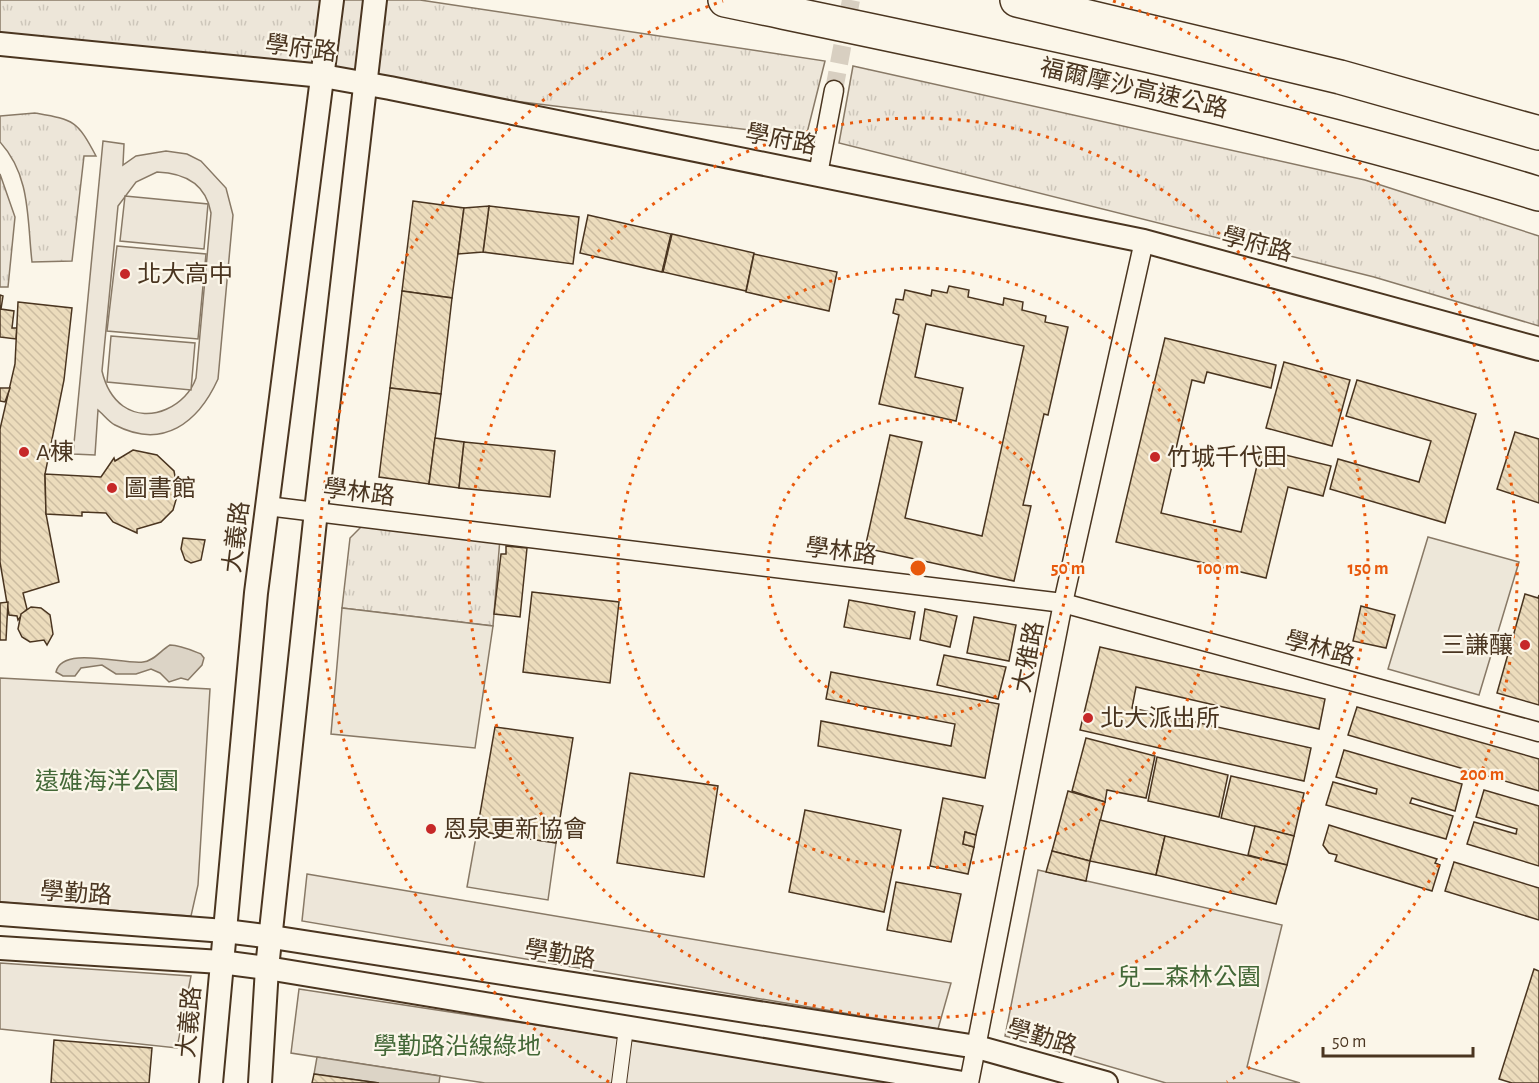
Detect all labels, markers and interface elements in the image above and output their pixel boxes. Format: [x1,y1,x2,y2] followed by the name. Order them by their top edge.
[264,31,338,65] street label: 學府路
[1038,54,1230,122] street label: 福爾摩沙高速公路
[743,119,819,159] street label: 學府路
[1219,222,1295,266] street label: 學府路
[137,261,233,287] place label: 北大高中
[118,267,132,281] marker: 北大高中
[36,439,74,465] place label: A棟
[1167,444,1287,470] place label: 竹城千代田
[17,445,31,459] marker: A棟
[1148,450,1162,464] marker: 竹城千代田
[124,475,196,501] place label: 圖書館
[322,475,396,509] street label: 學林路
[105,481,119,495] marker: 圖書館
[219,500,253,574] street label: 大義路
[804,534,878,568] street label: 學林路
[908,558,928,578] centre of rings
[1051,560,1085,578] text: 50 m
[1197,560,1239,578] text: 100 m
[1348,560,1388,578] text: 150 m
[1008,619,1048,695] street label: 大雅路
[1282,626,1358,670] street label: 學林路
[1441,632,1513,658] place label: 三謙釀
[1518,638,1532,652] marker: 三謙釀
[1100,705,1220,731] place label: 北大派出所
[1081,711,1095,725] marker: 北大派出所
[1460,766,1504,784] text: 200 m
[35,768,179,794] park label: 遠雄海洋公園
[443,816,587,842] place label: 恩泉更新協會
[424,822,438,836] marker: 恩泉更新協會
[39,878,113,908] street label: 學勤路
[522,936,598,972] street label: 學勤路
[1117,964,1261,990] park label: 兒二森林公園
[173,985,205,1059] street label: 大義路
[1004,1015,1080,1059] street label: 學勤路
[1323,1020,1473,1058] scale bar
[373,1033,541,1059] park label: 學勤路沿線綠地
[1332,1033,1366,1051] text: 50 m

